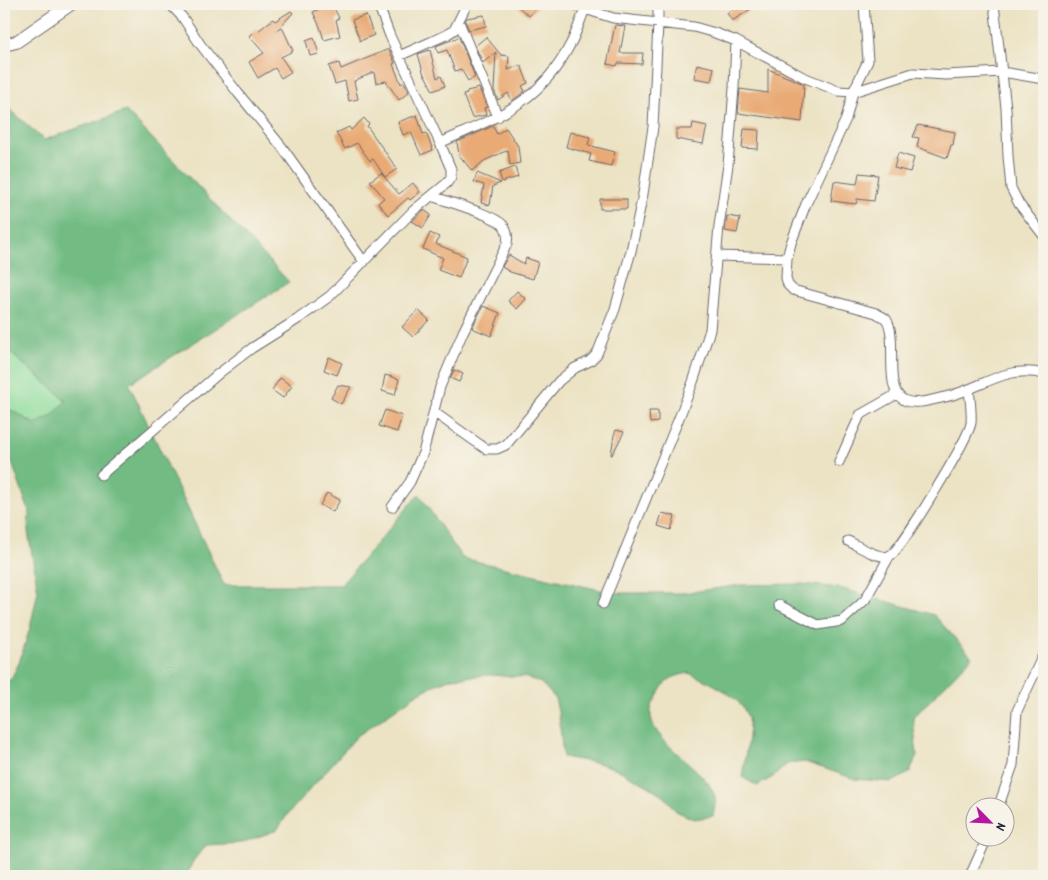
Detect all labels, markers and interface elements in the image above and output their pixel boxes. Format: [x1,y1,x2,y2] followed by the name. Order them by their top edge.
[966,798,1016,848] north arrow
[989,819,1011,834] text: N

